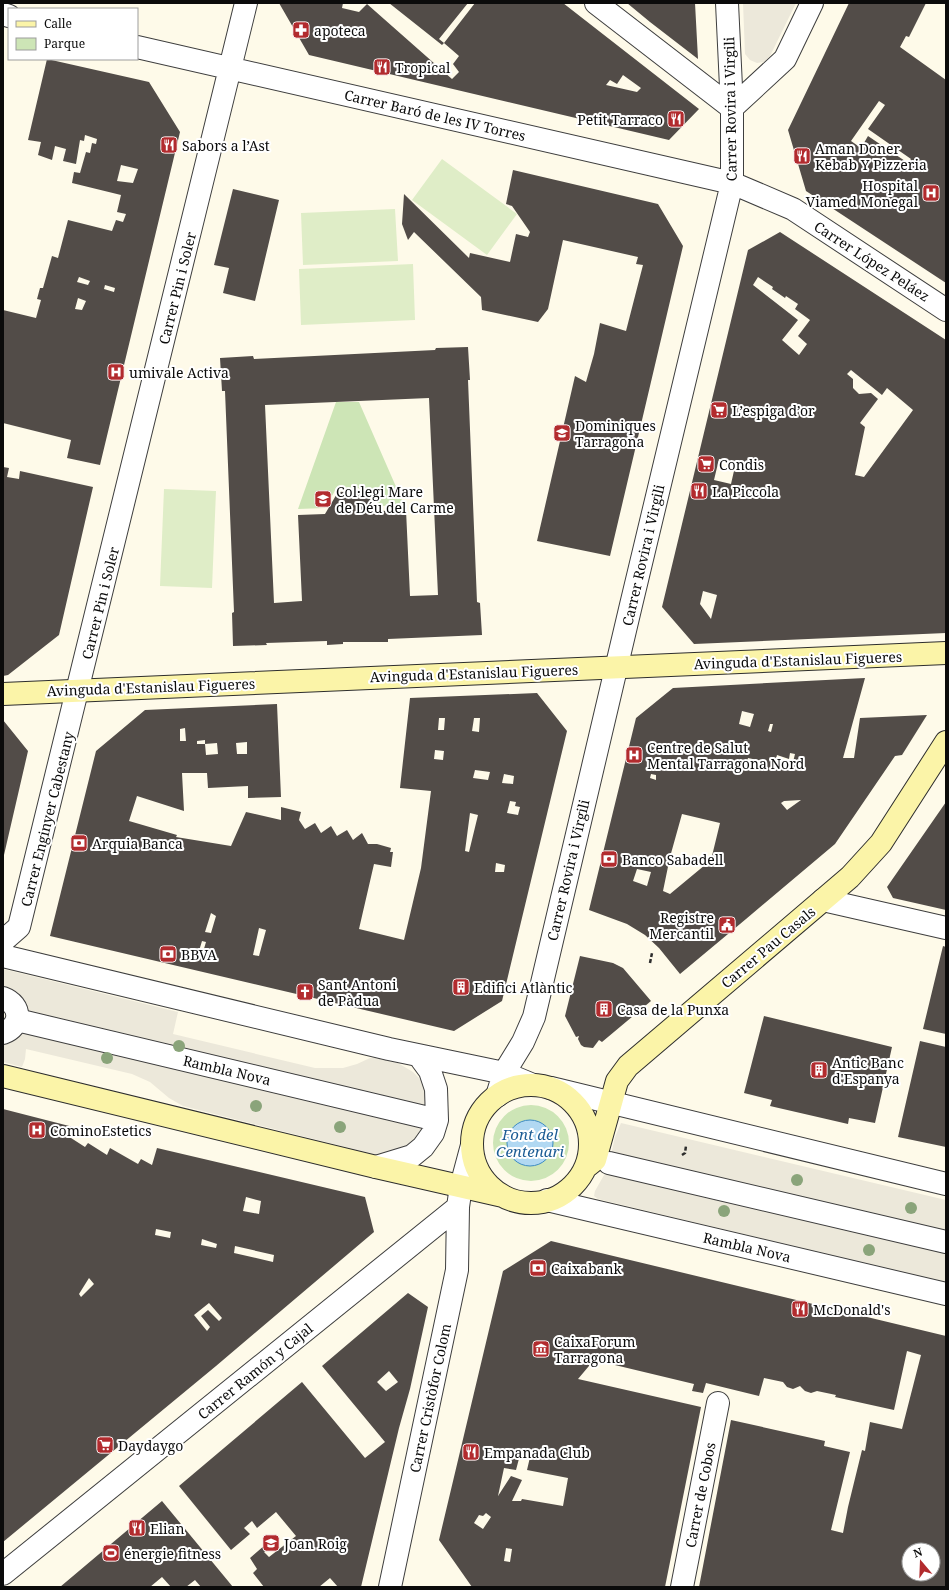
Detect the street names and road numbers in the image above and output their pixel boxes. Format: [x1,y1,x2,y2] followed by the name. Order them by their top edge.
[719,36,741,181] street label: Carrer Rovira i Virgili
[343,85,527,145] street label: Carrer Baró de les IV Torres
[811,217,933,305] street label: Carrer López Peláez
[154,229,200,346] street label: Carrer Pin i Soler
[617,482,669,628] street label: Carrer Rovira i Virgili
[77,544,123,661] street label: Carrer Pin i Soler
[694,647,902,673] street label: Avinguda d'Estanislau Figueres
[370,660,578,686] street label: Avinguda d'Estanislau Figueres
[47,674,255,700] street label: Avinguda d'Estanislau Figueres
[16,729,78,909] street label: Carrer Enginyer Cabestany
[542,797,594,943] street label: Carrer Rovira i Virgili
[717,902,819,992] street label: Carrer Pau Casals
[181,1051,273,1089] street label: Rambla Nova
[701,1228,793,1266] street label: Rambla Nova
[193,1318,317,1423] street label: Carrer Ramón y Cajal
[405,1322,455,1474] street label: Carrer Cristòfor Colom
[680,1441,720,1549] street label: Carrer de Cobos

